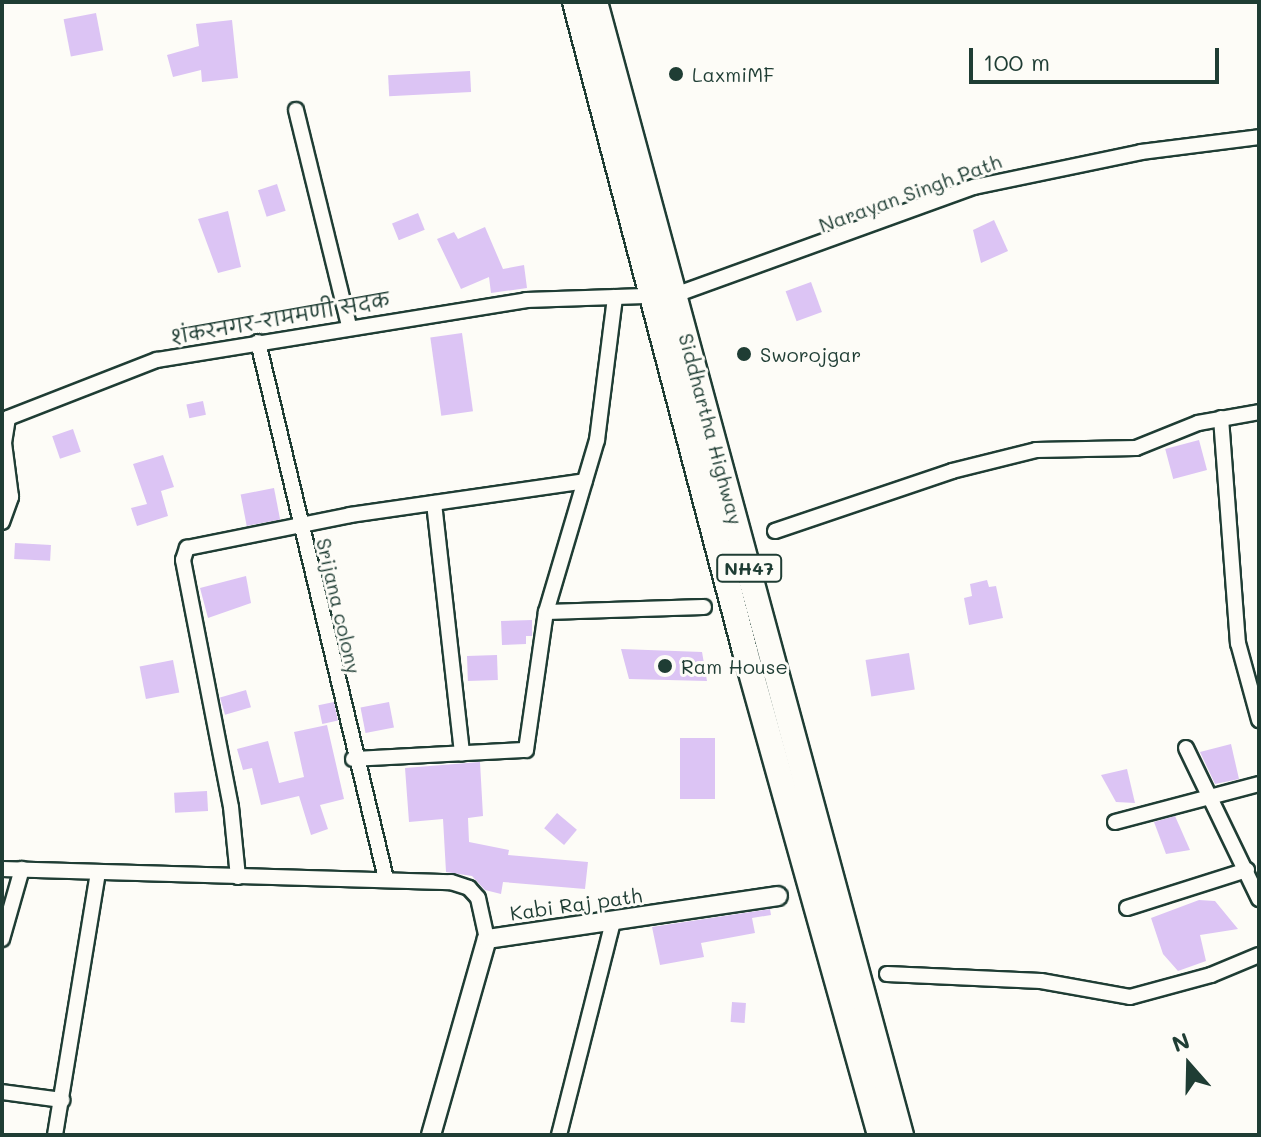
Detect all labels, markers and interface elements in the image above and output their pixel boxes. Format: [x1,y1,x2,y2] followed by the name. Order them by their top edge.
[973,32,1223,82] scale bar
[983,46,1050,77] text: 100 m
[692,62,774,86] place label: LaxmiMF
[667,65,685,83] marker: LaxmiMF
[815,149,1005,237] street label: Narayan Singh Path
[169,287,391,349] street label: शंकरनगर-राममणी सदक
[674,331,748,527] street label: Siddhartha Highway
[760,342,861,366] place label: Sworojgar
[735,345,753,363] marker: Sworojgar
[312,536,366,676] street label: Srijana colony
[715,554,783,582] road number: NH47
[681,654,788,678] place label: Ram House
[656,657,674,675] marker: Ram House
[508,883,644,925] street label: Kabi Raj path
[1149,1025,1229,1105] north arrow
[1168,1025,1193,1058] text: N

